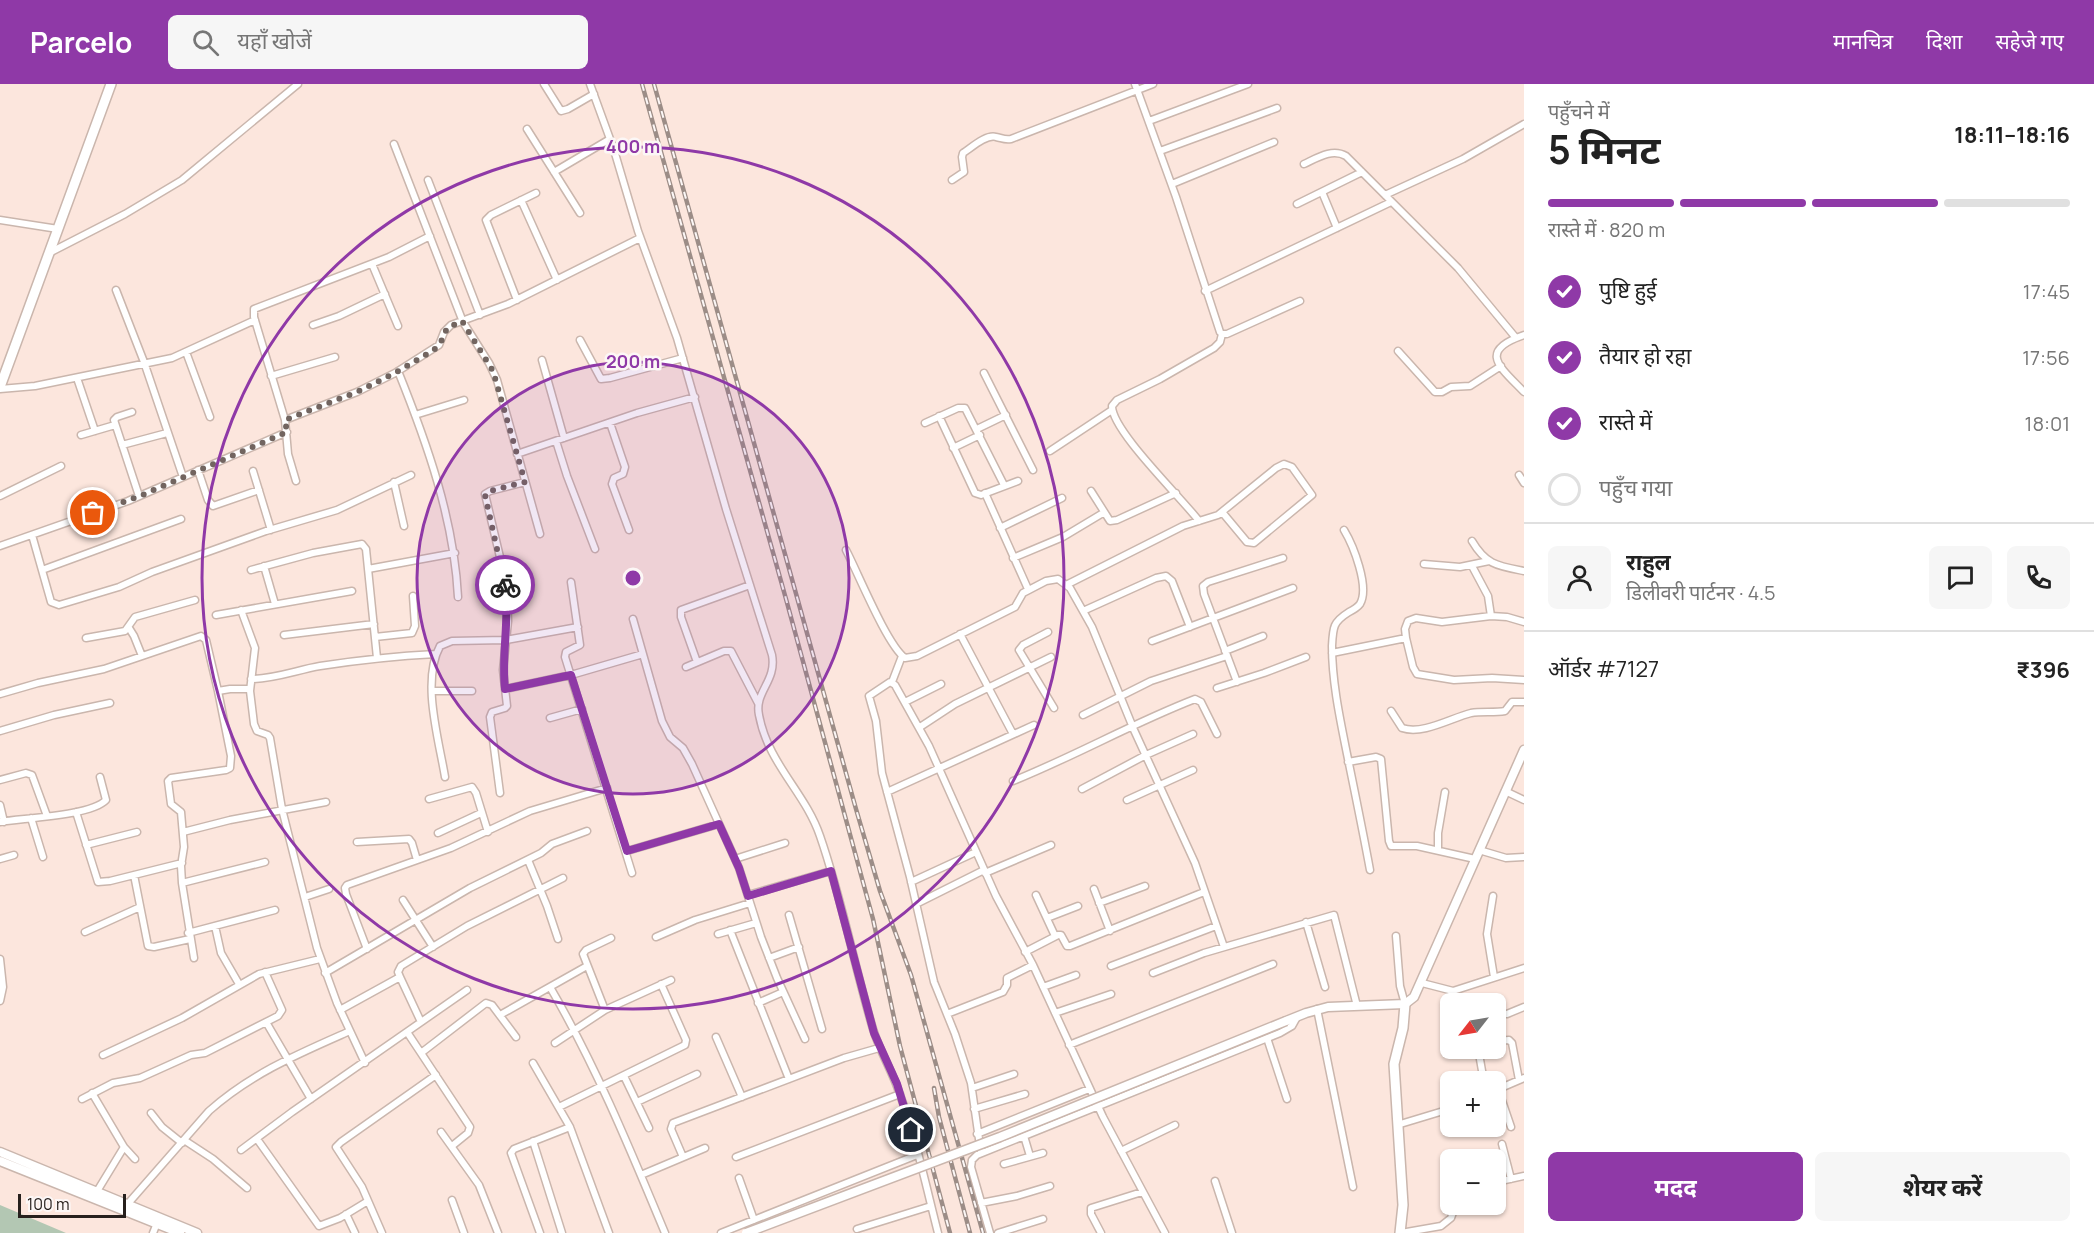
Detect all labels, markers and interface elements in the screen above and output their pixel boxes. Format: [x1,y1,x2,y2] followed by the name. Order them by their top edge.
[168,15,588,69] search box
[30,23,132,61] text: Parcelo
[189,26,222,59] icon: search
[237,26,312,56] text: यहाँ खोजें
[1833,27,1893,55] text: मानचित्र
[1926,27,1962,55] text: दिशा
[1995,27,2064,55] text: सहेजे गए
[1548,98,1610,125] text: पहुँचने में
[1954,120,2070,150] text: 18:11–18:16
[1548,122,1661,176] text: 5 मिनट
[606,134,660,158] text: 400 m
[1548,216,1665,243] text: रास्ते में · 820 m
[1548,275,1581,308] icon: check
[1599,275,1657,305] text: पुष्टि हुई
[2023,278,2070,305] text: 17:45
[1548,341,1581,374] icon: check
[1599,341,1692,371] text: तैयार हो रहा
[2022,344,2070,371] text: 17:56
[606,349,660,373] text: 200 m
[1548,407,1581,440] icon: check
[1599,407,1652,437] text: रास्ते में
[2025,410,2070,437] text: 18:01
[1599,473,1672,503] text: पहुँच गया
[67,487,118,538] pin
[76,496,109,529] icon: bag
[1548,546,1611,609] button: person
[1929,546,1992,609] button: chat
[2007,546,2070,609] button: phone
[1626,547,1671,577] text: राहुल
[475,555,535,615] courier
[623,568,643,588] centre of rings
[489,569,522,602] icon: bike
[1626,579,1776,606] text: डिलीवरी पार्टनर · 4.5
[1548,654,1659,684] text: ऑर्डर #7127
[2016,655,2070,685] text: ₹396
[1440,993,1506,1059] north arrow
[1440,993,1506,1215] map controls
[1440,1071,1506,1137] button: +
[885,1104,936,1155] pin
[894,1113,927,1146] icon: home
[1440,1149,1506,1215] button: −
[1548,1152,1803,1221] button: मदद
[1815,1152,2070,1221] button: शेयर करें
[18,1191,126,1218] scale bar
[27,1193,70,1215] text: 100 m

